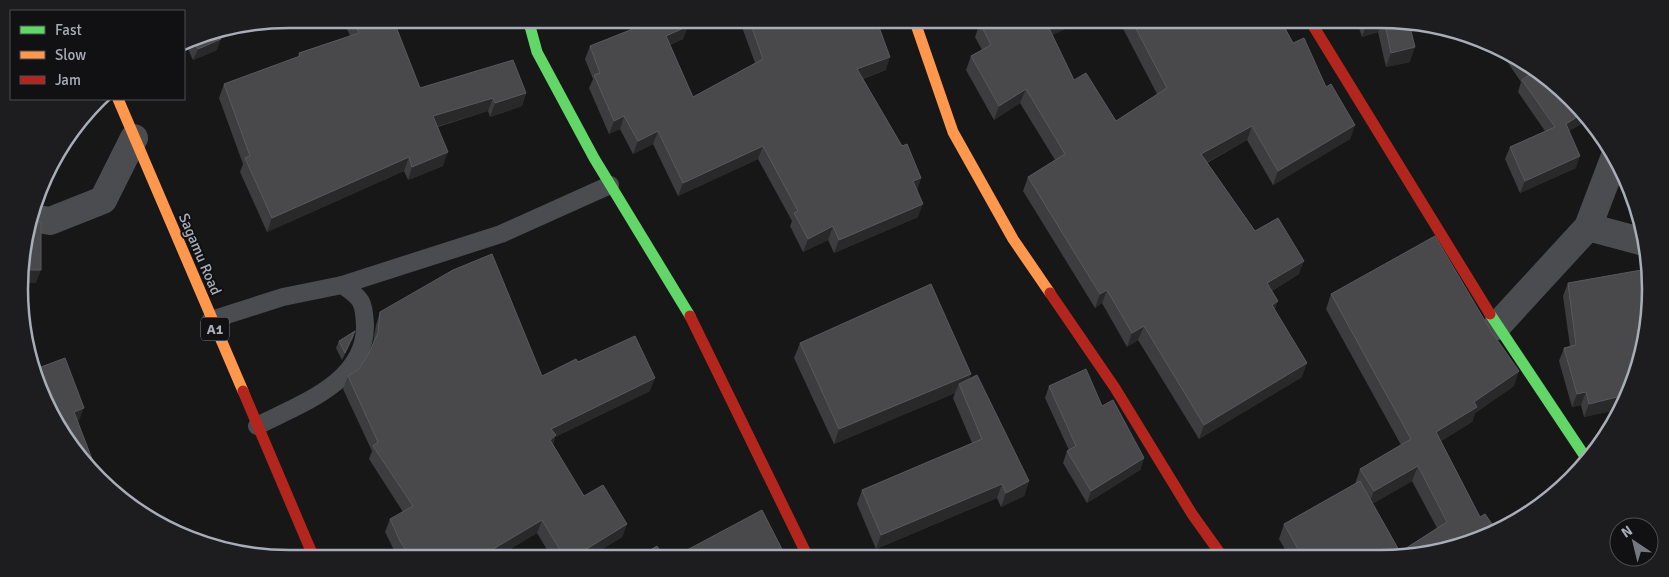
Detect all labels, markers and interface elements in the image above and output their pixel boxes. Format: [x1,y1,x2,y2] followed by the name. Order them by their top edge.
[10,10,185,100] legend
[55,21,82,39] text: Fast
[55,46,86,64] text: Slow
[55,71,81,89] text: Jam
[175,210,225,298] street label: Sagamu Road
[201,318,229,340] road number: A1
[1609,517,1659,567] north arrow
[1618,522,1636,542] text: N

